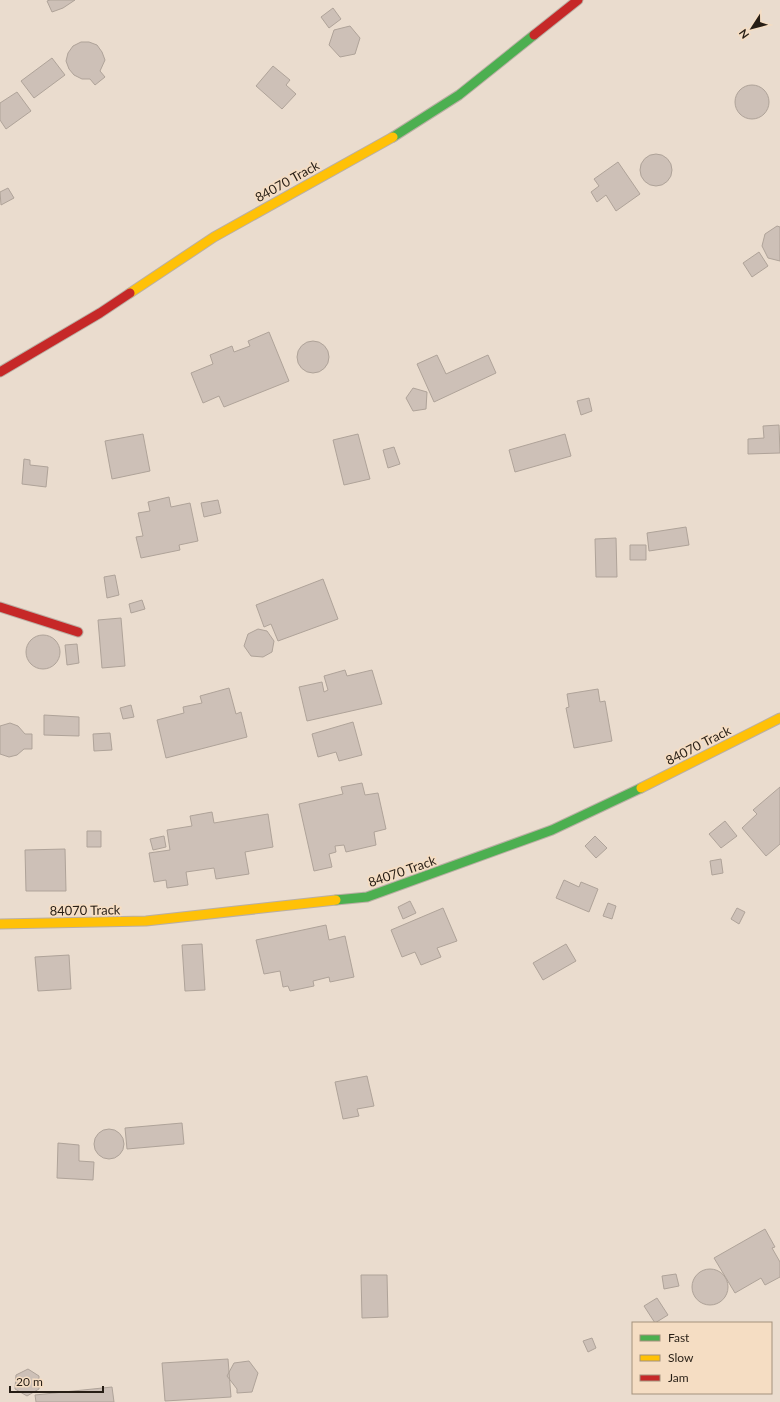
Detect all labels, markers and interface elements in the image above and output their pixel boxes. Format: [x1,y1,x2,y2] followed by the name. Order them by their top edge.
[732,8,772,48] north arrow
[736,27,751,41] text: N
[252,157,322,205] street label: 84070 Track
[663,722,734,768] street label: 84070 Track
[366,852,438,890] street label: 84070 Track
[49,901,121,919] street label: 84070 Track
[632,1322,772,1394] legend
[668,1330,690,1345] text: Fast
[668,1350,694,1365] text: Slow
[10,1368,103,1394] scale bar
[668,1370,689,1385] text: Jam
[16,1374,43,1389] text: 20 m

